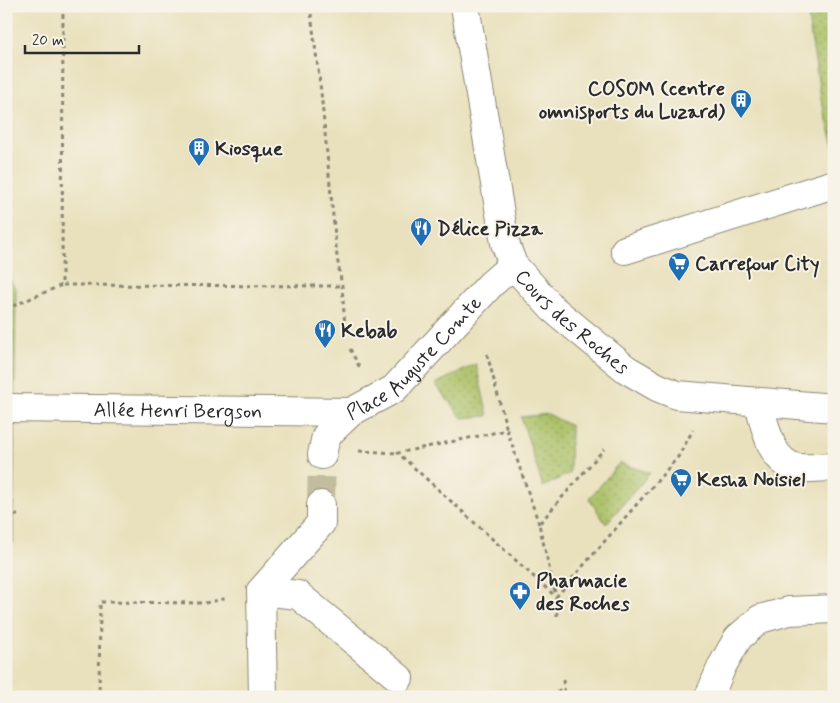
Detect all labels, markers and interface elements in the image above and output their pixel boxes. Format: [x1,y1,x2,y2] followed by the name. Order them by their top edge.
[25,22,139,54] scale bar
[32,31,64,51] text: 20 m
[539,76,726,126] place label: COSOM (centre omnisports du Luzard)
[729,88,753,119] building icon: COSOM (centre omnisports du Luzard)
[187,136,211,167] building icon: Kiosque
[215,136,283,163] place label: Kiosque
[409,216,433,247] restaurant icon: Délice Pizza
[437,216,544,243] place label: Délice Pizza
[667,251,691,282] supermarket icon: Carrefour City
[695,251,819,280] place label: Carrefour City
[508,264,635,381] street label: Cours des Roches
[342,290,489,427] street label: Place Auguste Comte
[313,318,337,349] restaurant icon: Kebab
[341,318,398,345] place label: Kebab
[93,397,263,427] street label: Allée Henri Bergson
[669,467,693,498] supermarket icon: Kesha Noisiel
[697,467,805,494] place label: Kesha Noisiel
[536,568,630,618] place label: Pharmacie des Roches
[508,580,532,611] pharmacy icon: Pharmacie des Roches

